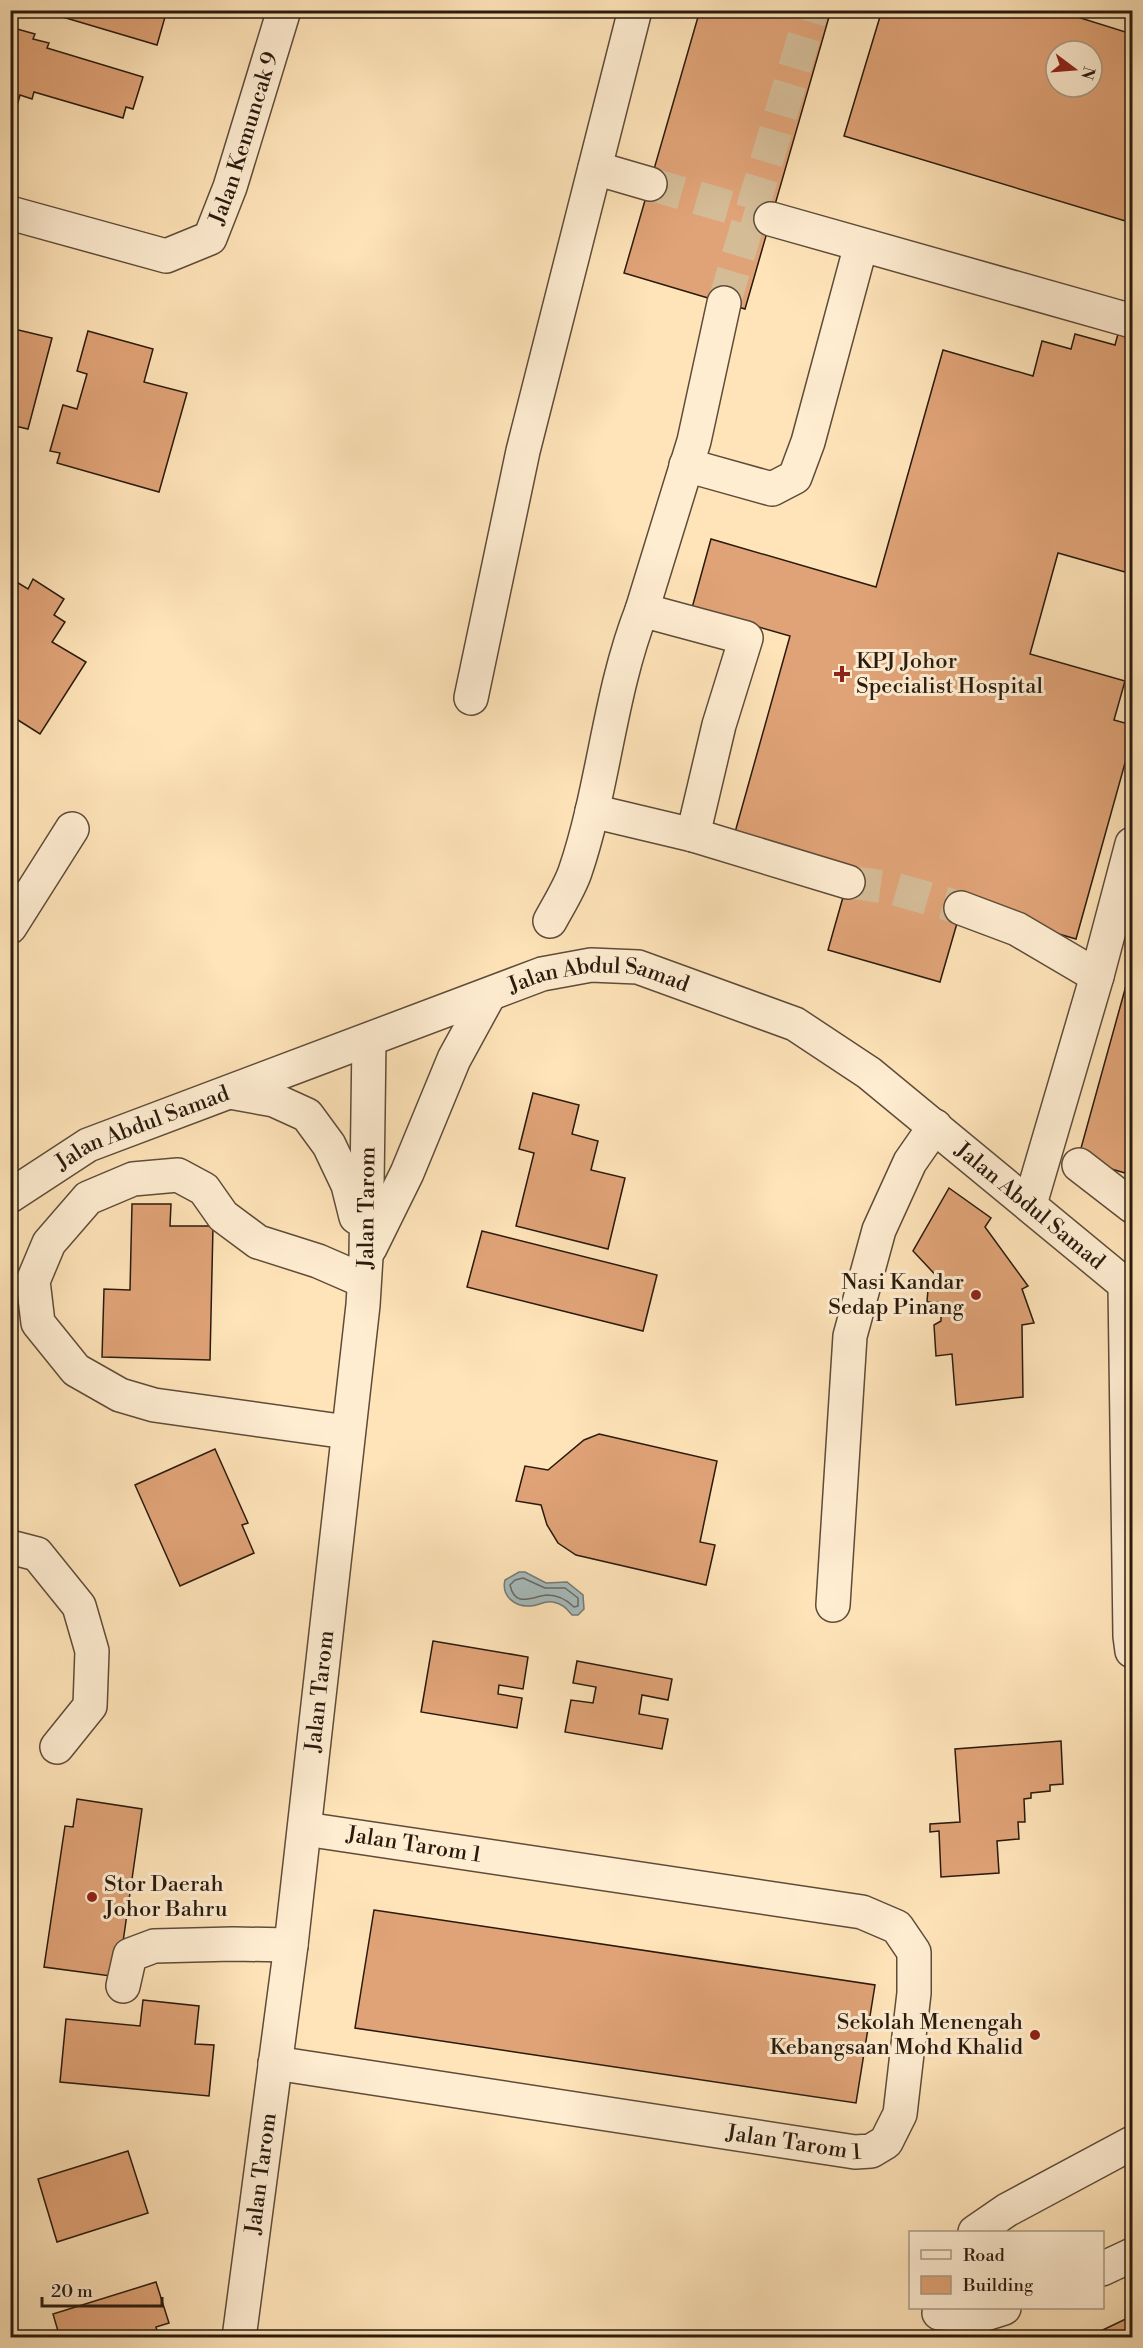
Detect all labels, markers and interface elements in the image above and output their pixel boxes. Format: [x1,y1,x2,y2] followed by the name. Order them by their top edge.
[1044,39,1104,99] north arrow
[203,49,284,229] street label: Jalan Kemuncak 9
[1076,64,1099,82] text: N
[856,648,1043,700] place label: KPJ Johor Specialist Hospital
[833,665,851,683] marker: KPJ Johor Specialist Hospital
[503,951,694,999] text: Jalan Abdul Samad
[506,977,692,1003] street label: Jalan Abdul Samad
[50,1079,233,1177] street label: Jalan Abdul Samad
[949,1136,1111,1276] street label: Jalan Abdul Samad
[352,1146,381,1270] street label: Jalan Tarom
[828,1269,965,1321] place label: Nasi Kandar Sedap Pinang
[969,1288,983,1302] marker: Nasi Kandar Sedap Pinang
[299,1629,340,1754] street label: Jalan Tarom
[344,1821,484,1869] street label: Jalan Tarom 1
[103,1871,228,1923] place label: Stor Daerah Johor Bahru
[85,1890,99,1904] marker: Stor Daerah Johor Bahru
[770,2009,1023,2061] place label: Sekolah Menengah Kebangsaan Mohd Khalid
[1028,2028,1042,2042] marker: Sekolah Menengah Kebangsaan Mohd Khalid
[239,2111,282,2237] street label: Jalan Tarom
[724,2119,863,2166] street label: Jalan Tarom 1
[909,2231,1104,2309] legend
[963,2244,1006,2267] text: Road
[42,2270,162,2308] scale bar
[962,2274,1034,2297] text: Building
[51,2280,93,2303] text: 20 m

